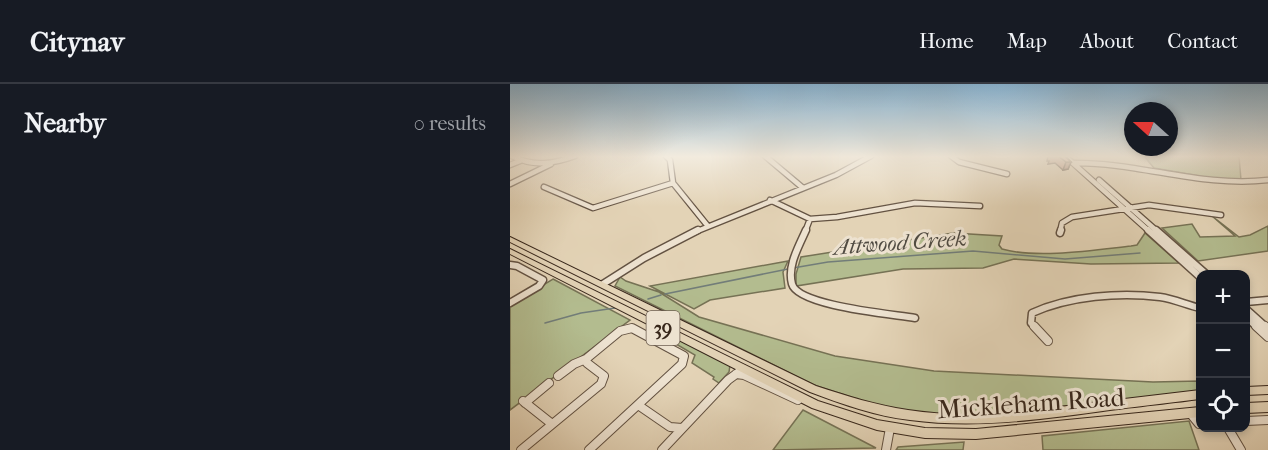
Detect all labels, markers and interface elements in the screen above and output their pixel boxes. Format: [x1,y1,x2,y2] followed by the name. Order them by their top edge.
[30,25,124,58] text: Citynav
[919,29,974,53] text: Home
[1007,29,1047,53] text: Map
[1080,29,1134,53] text: About
[1167,29,1238,53] text: Contact
[1124,102,1178,156] north arrow
[24,108,106,139] text: Nearby
[414,112,486,135] text: 0 results
[830,225,967,261] water label: Attwood Creek
[1196,270,1250,432] map controls
[1196,270,1250,324] button: +
[646,311,680,345] road number: 39
[1196,324,1250,378] button: −
[1196,378,1250,432] button: locate
[936,381,1126,426] street label: Mickleham Road

